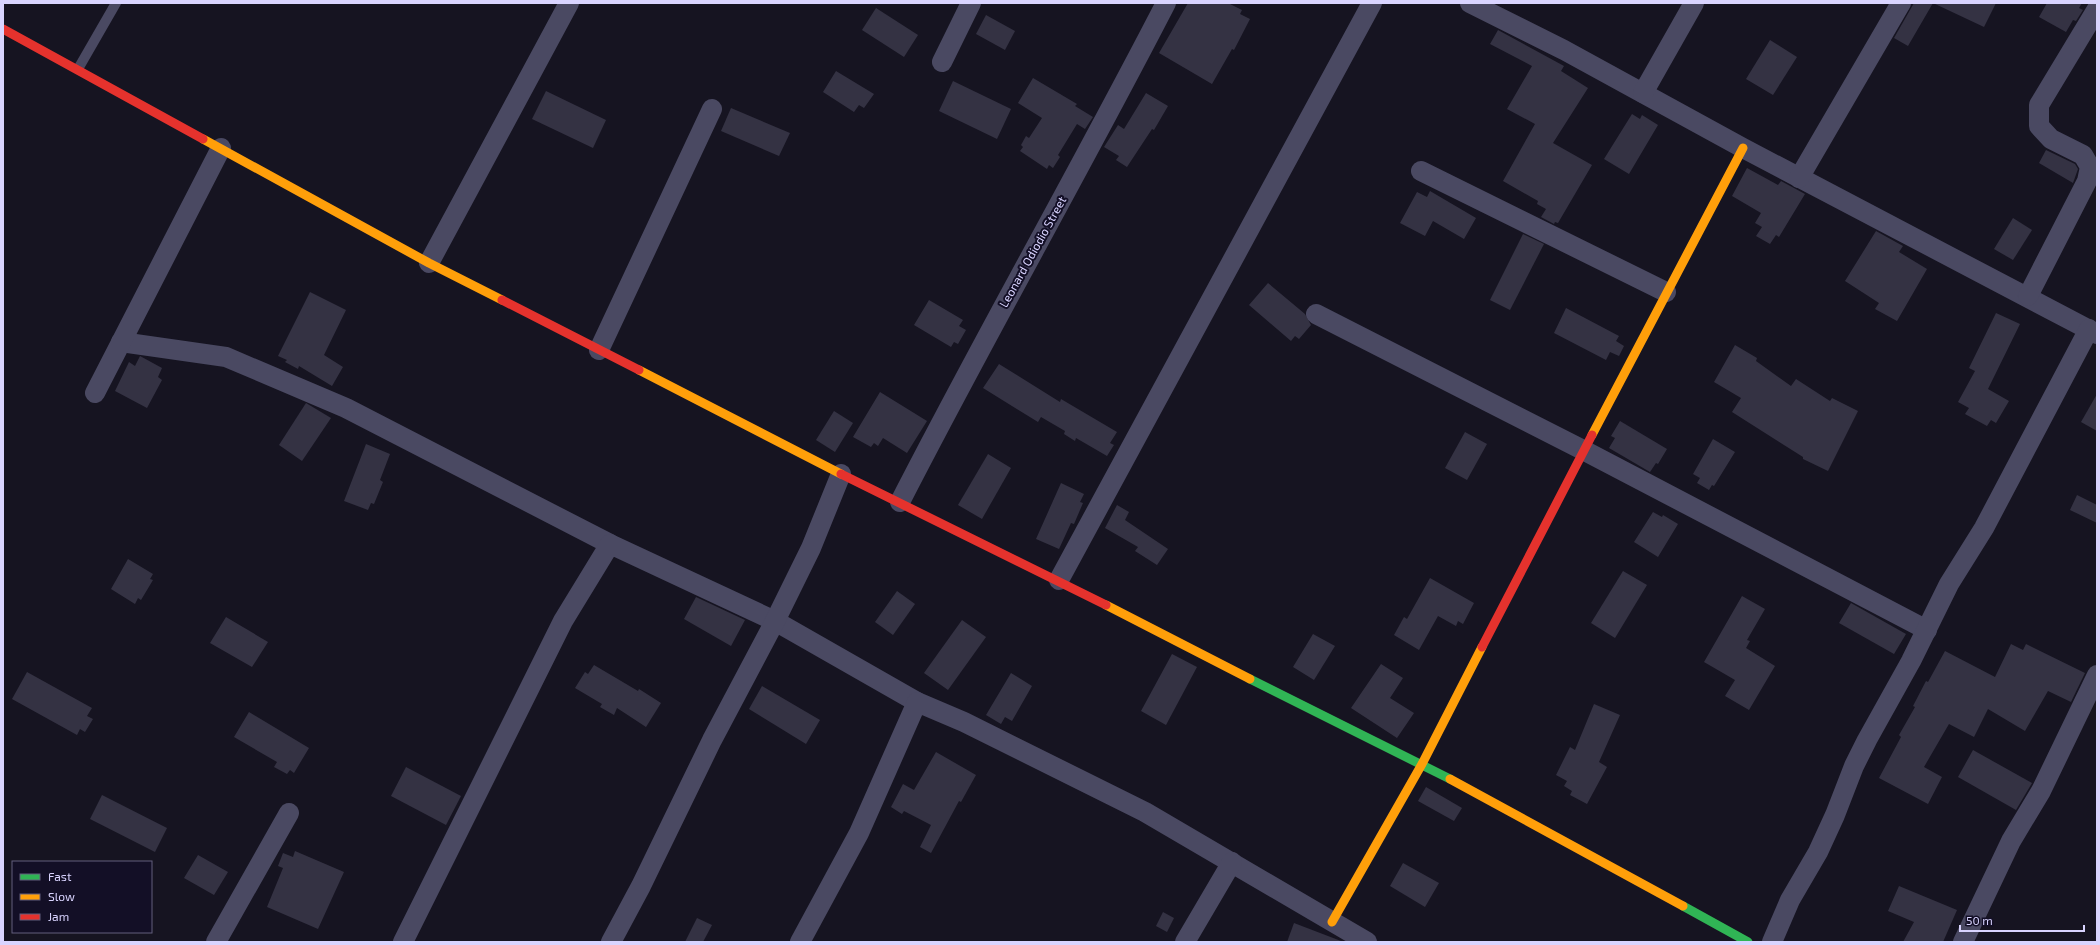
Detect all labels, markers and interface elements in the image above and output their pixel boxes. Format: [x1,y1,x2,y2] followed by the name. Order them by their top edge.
[996,193,1069,309] street label: Leonard Odiodio Street
[12,861,152,933] legend
[48,869,72,883] text: Fast
[48,889,75,903] text: Slow
[1960,907,2084,933] scale bar
[48,909,69,923] text: Jam
[1966,913,1993,927] text: 50 m

